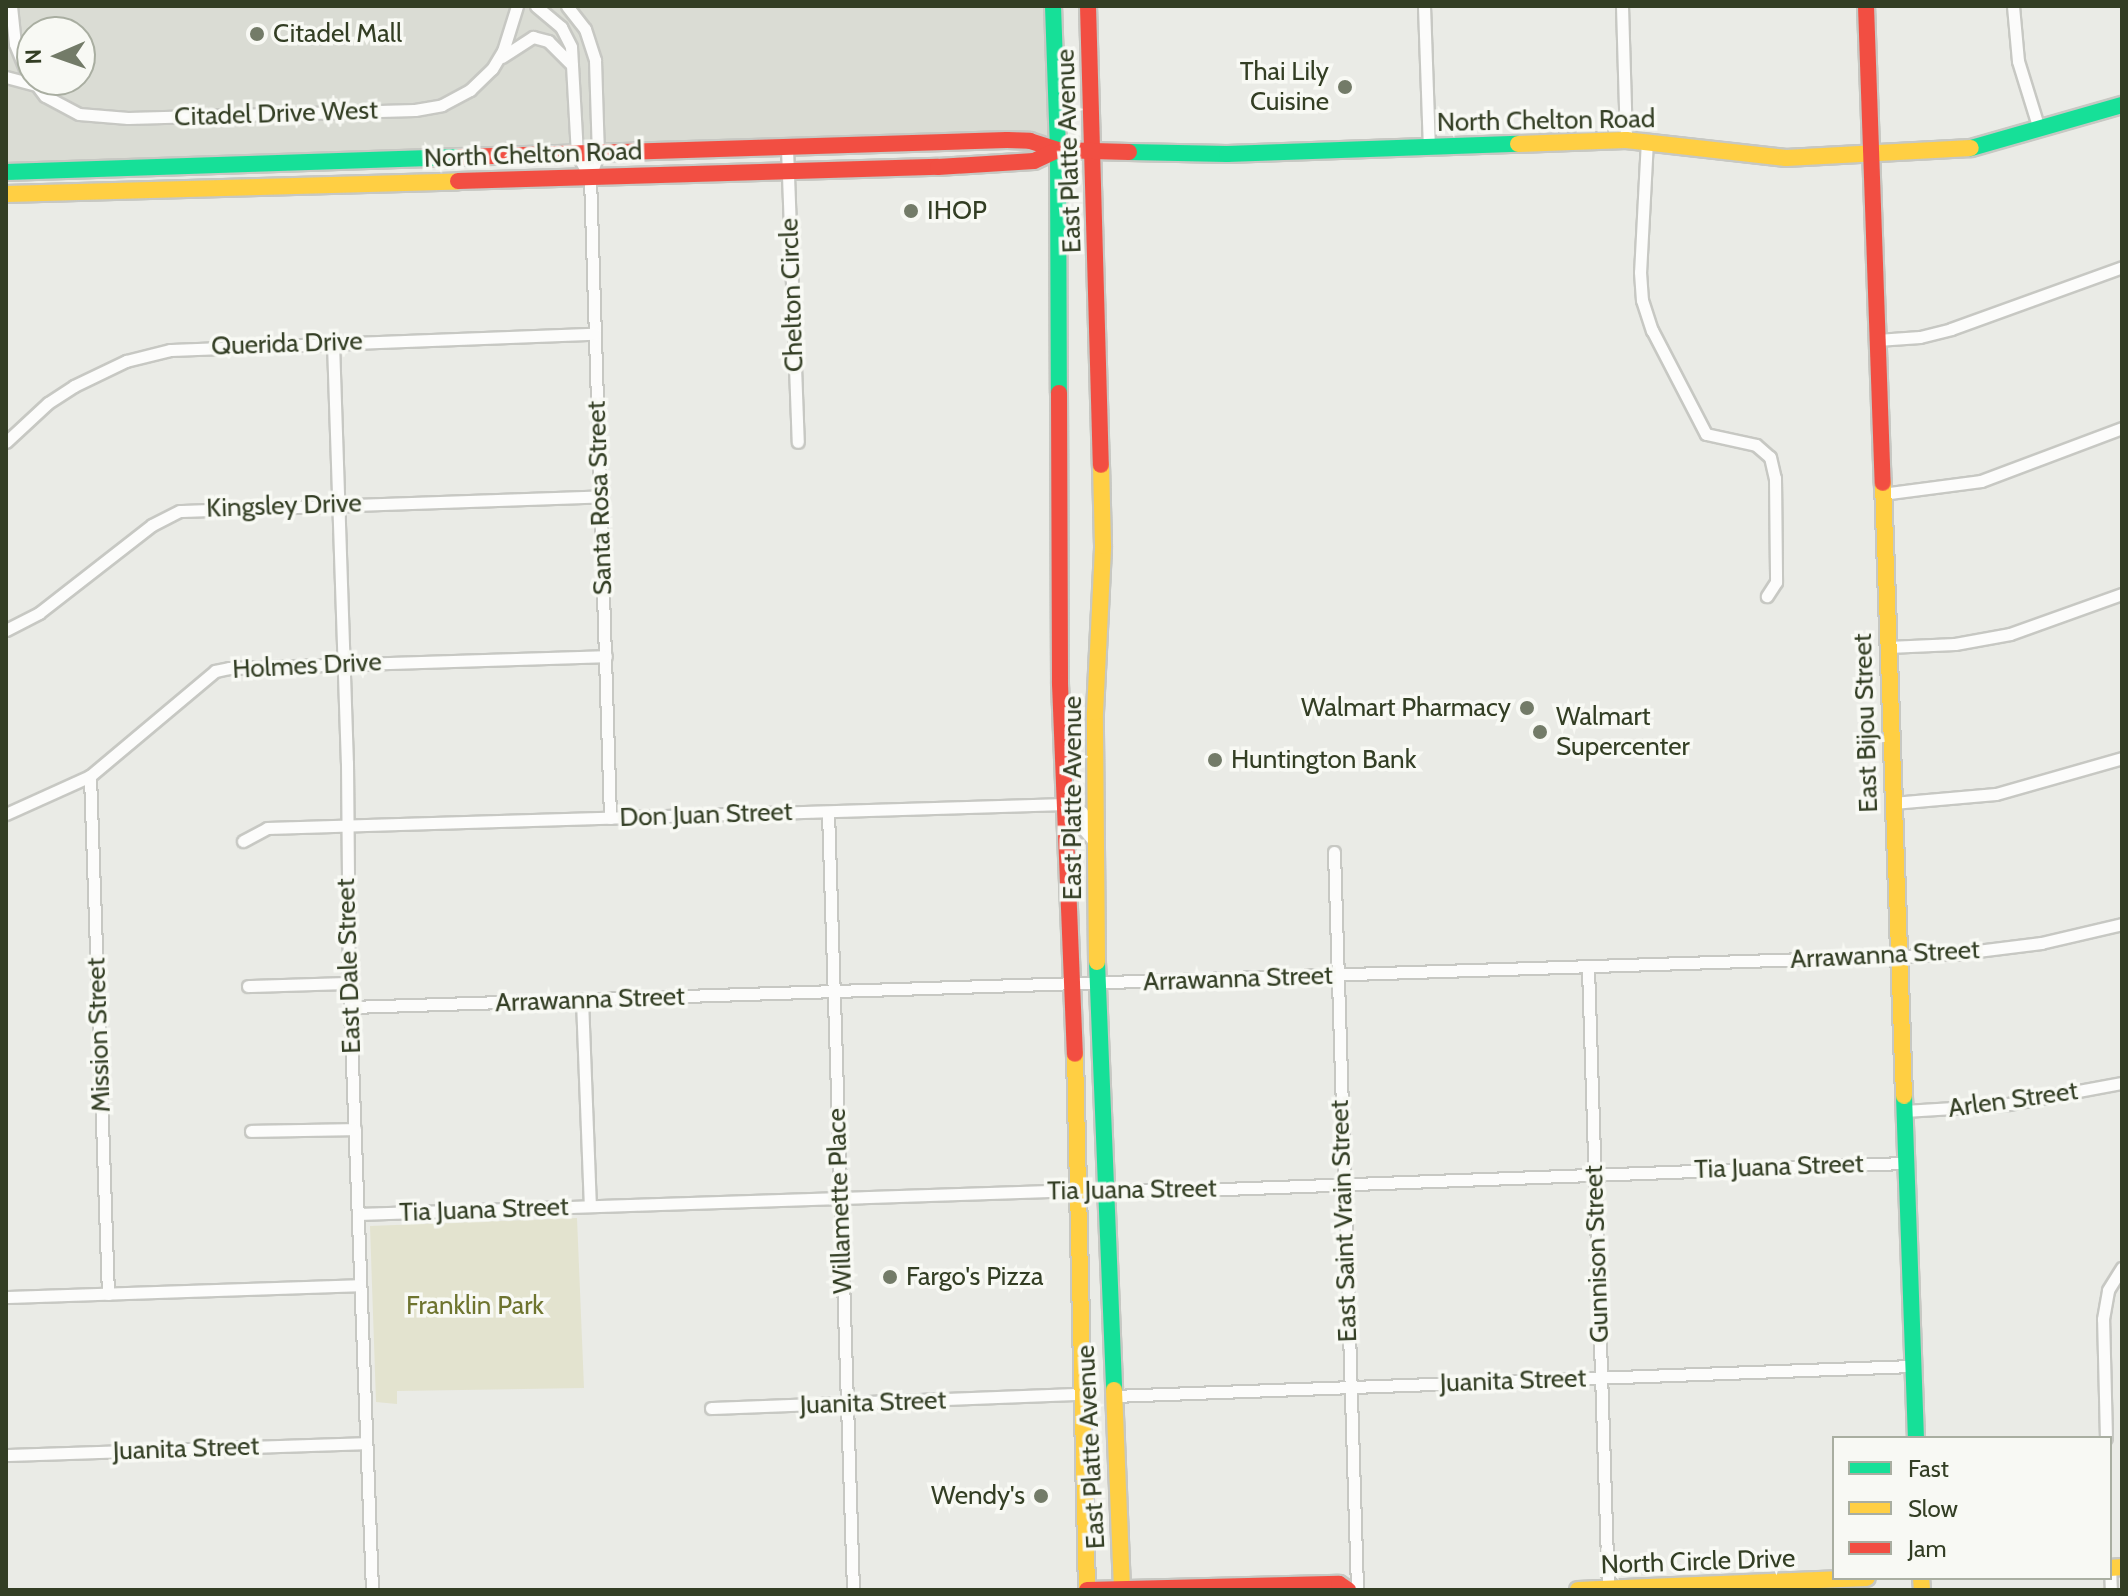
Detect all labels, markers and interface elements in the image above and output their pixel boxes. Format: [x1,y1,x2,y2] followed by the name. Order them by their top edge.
[16,16,96,96] north arrow
[273,18,402,50] place label: Citadel Mall
[248,25,266,43] marker: Citadel Mall
[1050,48,1088,254] street label: East Platte Avenue
[20,49,47,65] text: N
[1240,56,1329,118] place label: Thai Lily Cuisine
[1336,78,1354,96] marker: Thai Lily Cuisine
[174,95,378,133] street label: Citadel Drive West
[1437,103,1655,139] street label: North Chelton Road
[423,136,643,174] street label: North Chelton Road
[927,195,987,227] place label: IHOP
[902,202,920,220] marker: IHOP
[774,217,810,373] street label: Chelton Circle
[211,326,363,362] street label: Querida Drive
[581,400,619,596] street label: Santa Rosa Street
[206,488,362,524] street label: Kingsley Drive
[1847,633,1885,813] street label: East Bijou Street
[232,647,382,685] street label: Holmes Drive
[1301,692,1511,724] place label: Walmart Pharmacy
[1057,696,1089,900] street label: East Platte Avenue
[1518,699,1536,717] marker: Walmart Pharmacy
[1556,701,1690,762] place label: Walmart Supercenter
[1531,723,1549,741] marker: Walmart Supercenter
[1231,744,1416,776] place label: Huntington Bank
[1206,751,1224,769] marker: Huntington Bank
[619,796,793,834] street label: Don Juan Street
[330,878,368,1054] street label: East Dale Street
[1789,934,1981,976] street label: Arrawanna Street
[81,957,117,1113] street label: Mission Street
[1143,960,1333,998] street label: Arrawanna Street
[495,981,685,1019] street label: Arrawanna Street
[1946,1075,2080,1125] street label: Arlen Street
[1324,1099,1364,1343] street label: East Saint Vrain Street
[821,1108,859,1294] street label: Willamette Place
[1694,1148,1864,1186] street label: Tia Juana Street
[1578,1165,1616,1343] street label: Gunnison Street
[1047,1173,1217,1207] street label: Tia Juana Street
[399,1191,569,1229] street label: Tia Juana Street
[906,1261,1043,1293] place label: Fargo's Pizza
[881,1268,899,1286] marker: Fargo's Pizza
[406,1290,544,1322] park label: Franklin Park
[1070,1344,1112,1550] street label: East Platte Avenue
[1439,1363,1587,1399] street label: Juanita Street
[799,1385,947,1421] street label: Juanita Street
[112,1431,260,1467] street label: Juanita Street
[1832,1436,2112,1580] legend
[1908,1454,1949,1483] text: Fast
[931,1480,1025,1512] place label: Wendy's
[1032,1487,1050,1505] marker: Wendy's
[1908,1494,1958,1523] text: Slow
[1908,1534,1946,1563] text: Jam
[1600,1543,1796,1581] street label: North Circle Drive

